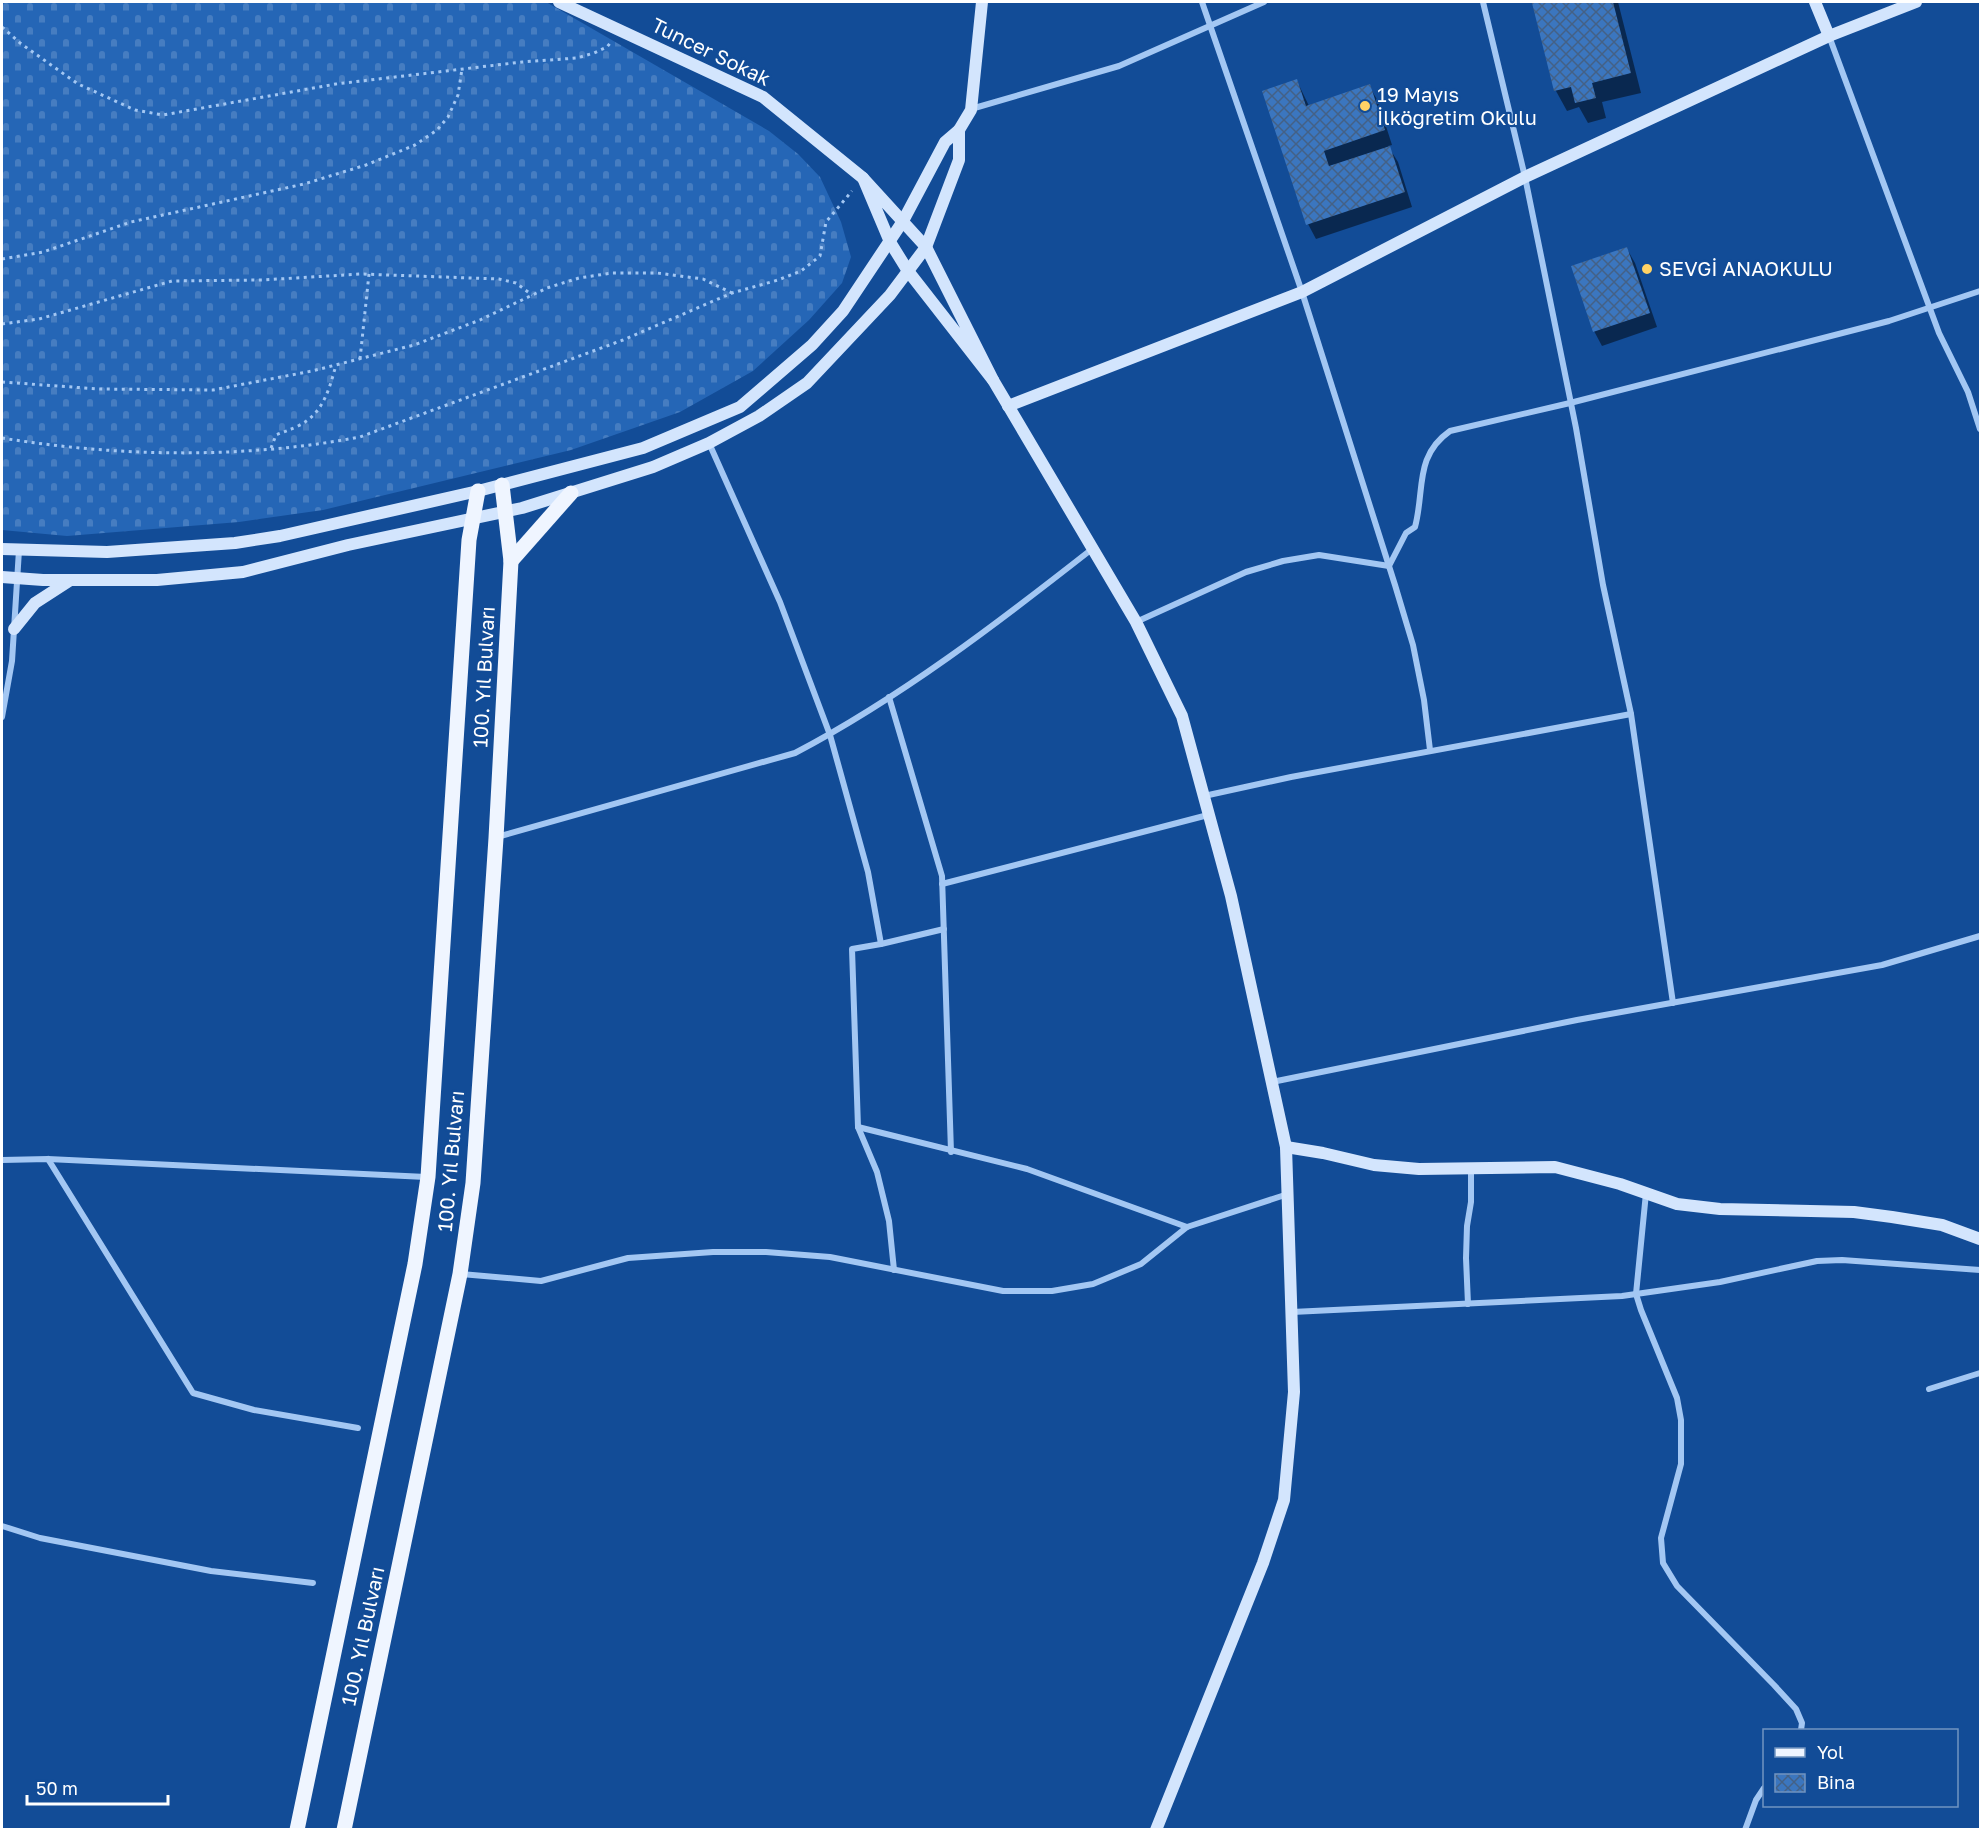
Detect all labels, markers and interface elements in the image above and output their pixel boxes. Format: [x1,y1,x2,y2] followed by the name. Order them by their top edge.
[648,12,775,90] street label: Tuncer Sokak
[1377,82,1537,129] place label: 19 Mayıs İlköğretim Okulu
[1358,99,1372,113] marker: 19 Mayıs İlköğretim Okulu
[1659,256,1833,280] place label: SEVGİ ANAOKULU
[1640,262,1654,276] marker: SEVGİ ANAOKULU
[467,606,499,748] street label: 100. Yıl Bulvarı
[432,1089,468,1233] street label: 100. Yıl Bulvarı
[336,1564,388,1708] street label: 100. Yıl Bulvarı
[1763,1729,1958,1807] legend
[1817,1741,1844,1763] text: Yol
[27,1768,168,1806] scale bar
[1817,1771,1855,1793] text: Bina
[36,1777,78,1799] text: 50 m

